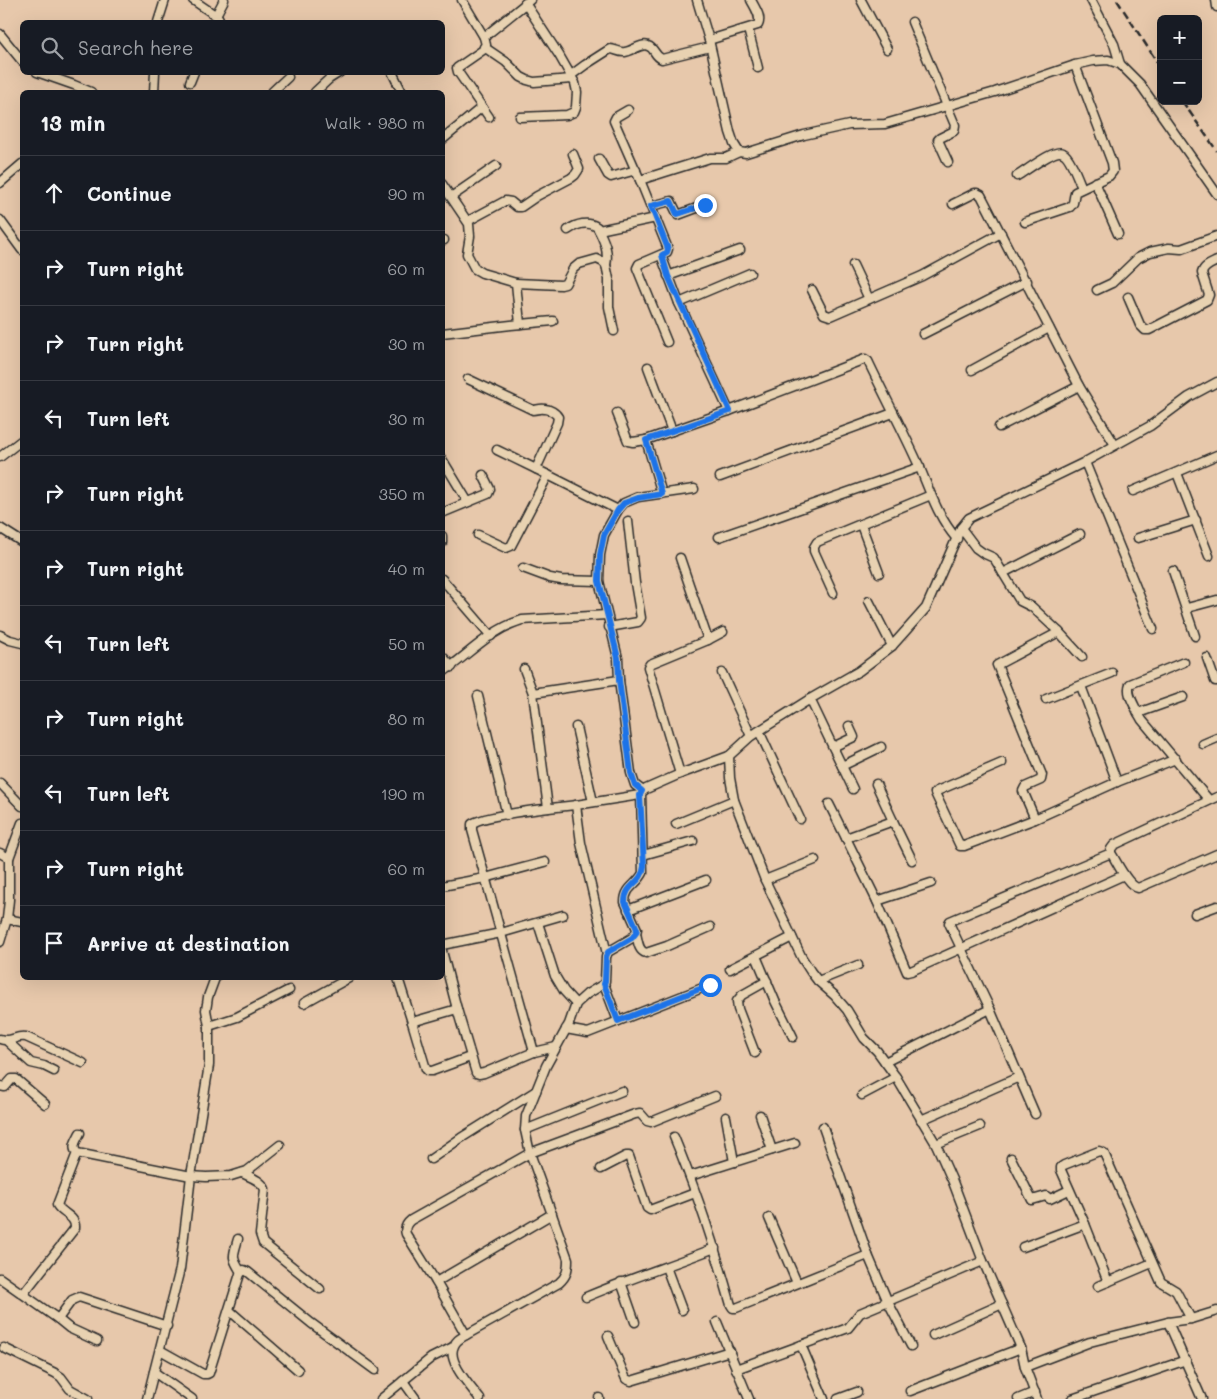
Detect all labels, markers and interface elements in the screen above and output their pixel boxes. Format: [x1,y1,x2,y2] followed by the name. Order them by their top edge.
[1157,15,1202,105] map controls
[1157,15,1202,60] button: +
[20,20,445,75] search box
[38,34,66,62] icon: search
[78,35,194,60] text: Search here
[1157,60,1202,105] button: −
[40,109,105,136] text: 13 min
[324,112,425,133] text: Walk · 980 m
[40,179,68,207] icon: ahead
[87,181,172,206] text: Continue
[388,183,425,204] text: 90 m
[694,194,717,217] route end
[40,254,68,282] icon: right
[87,256,184,281] text: Turn right
[388,258,425,279] text: 60 m
[40,329,68,357] icon: right
[87,331,184,356] text: Turn right
[388,333,425,354] text: 30 m
[40,404,68,432] icon: left
[87,406,170,431] text: Turn left
[388,408,425,429] text: 30 m
[40,479,68,507] icon: right
[87,481,184,506] text: Turn right
[379,483,425,504] text: 350 m
[40,554,68,582] icon: right
[87,556,184,581] text: Turn right
[388,558,425,579] text: 40 m
[40,629,68,657] icon: left
[87,631,170,656] text: Turn left
[388,633,425,654] text: 50 m
[40,704,68,732] icon: right
[87,706,184,731] text: Turn right
[388,708,425,729] text: 80 m
[40,779,68,807] icon: left
[87,781,170,806] text: Turn left
[381,783,425,804] text: 190 m
[40,854,68,882] icon: right
[87,856,184,881] text: Turn right
[388,858,425,879] text: 60 m
[40,929,68,957] icon: arrive
[87,931,290,956] text: Arrive at destination
[699,974,722,997] route start

